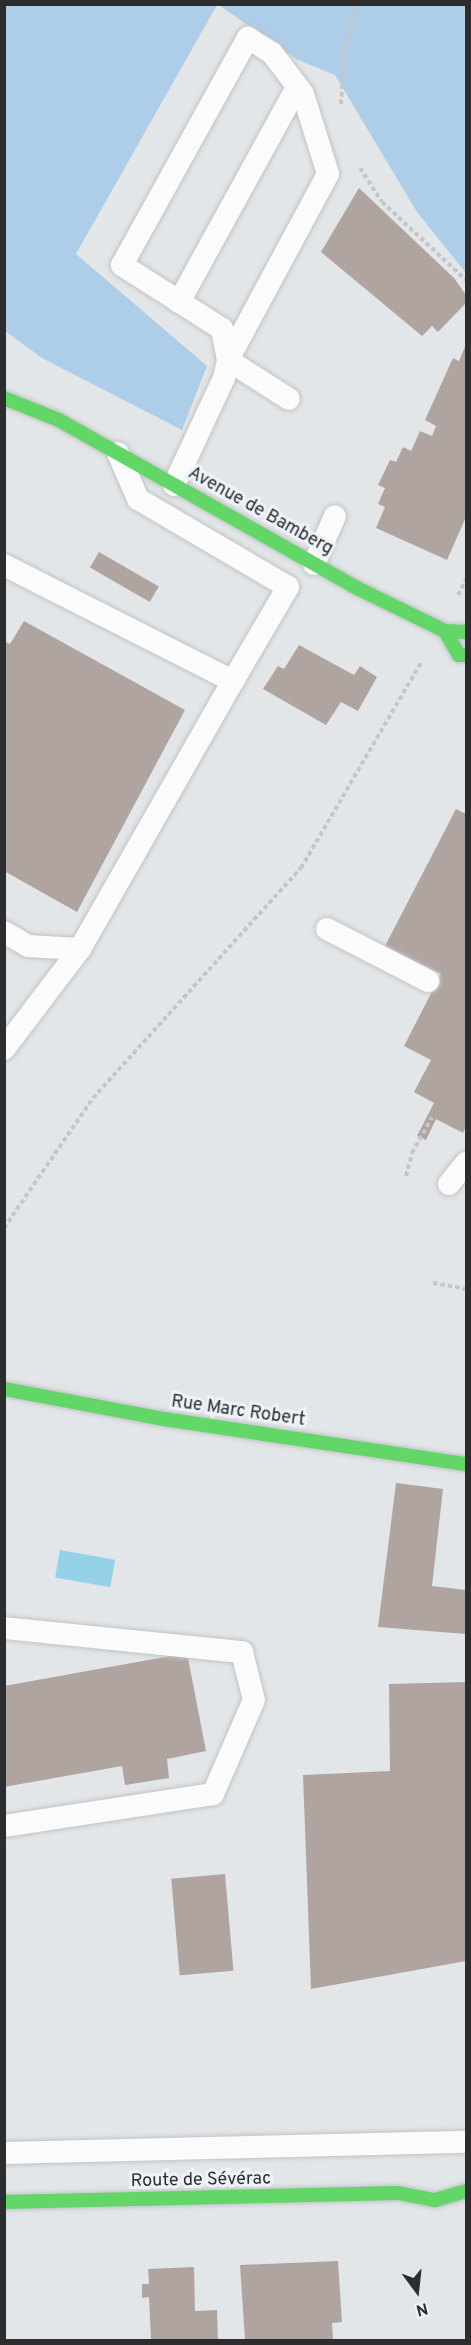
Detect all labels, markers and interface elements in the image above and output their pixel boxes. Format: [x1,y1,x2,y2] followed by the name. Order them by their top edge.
[184,463,336,561] street label: Avenue de Bamberg
[170,1392,306,1432] street label: Rue Marc Robert
[131,2169,271,2193] street label: Route de Sévérac
[387,2261,447,2321] north arrow
[414,2297,430,2320] text: N

